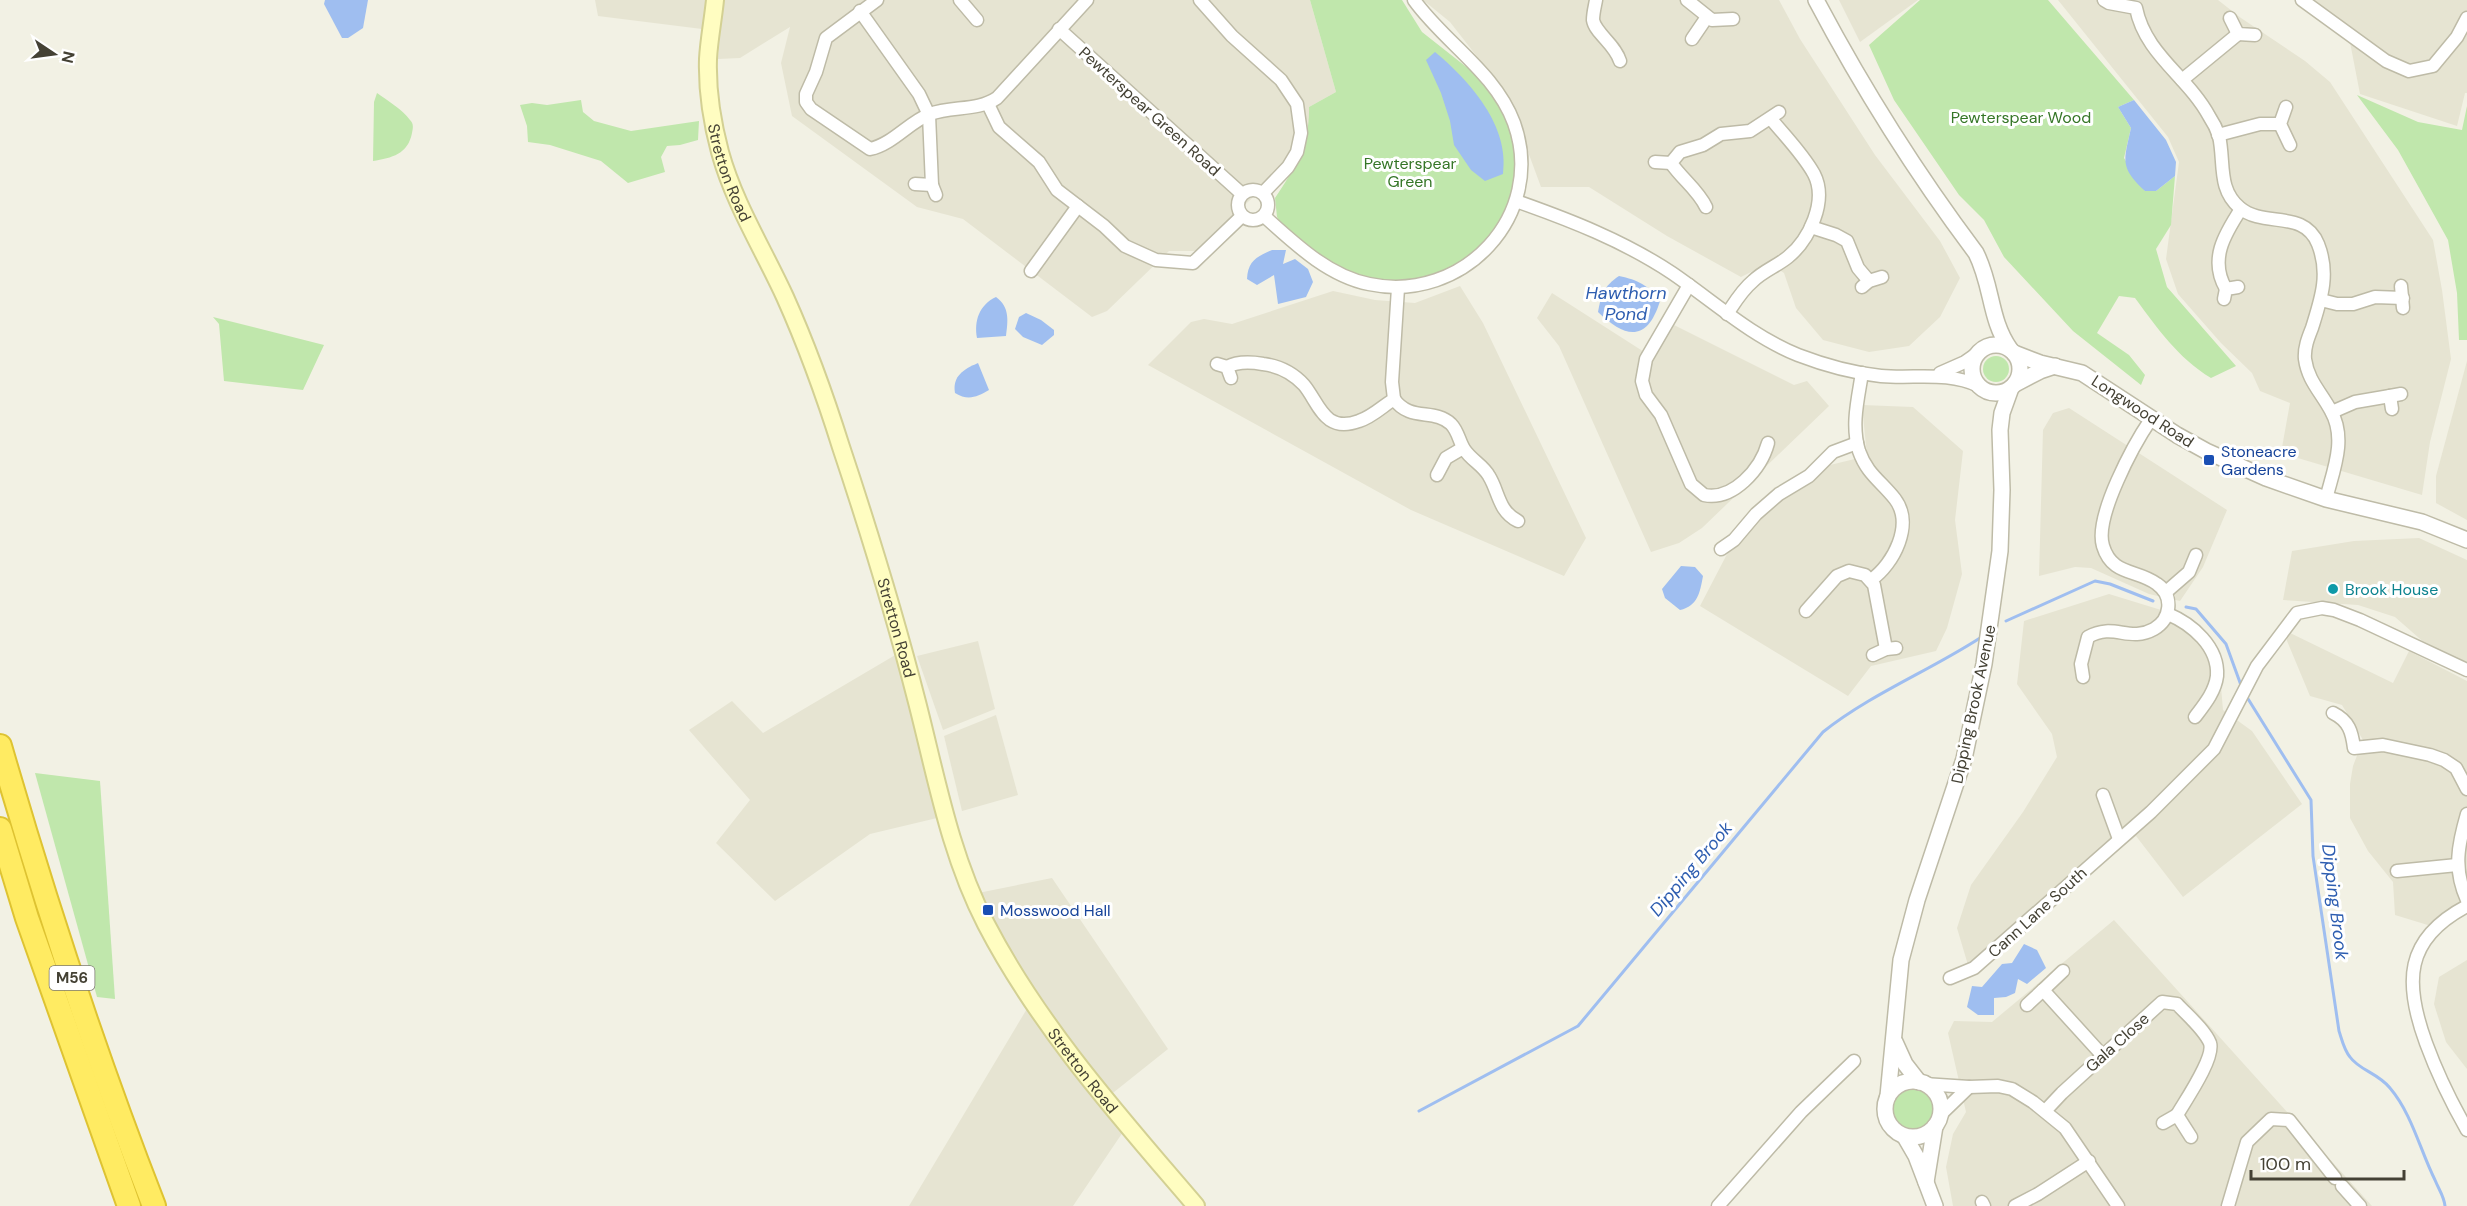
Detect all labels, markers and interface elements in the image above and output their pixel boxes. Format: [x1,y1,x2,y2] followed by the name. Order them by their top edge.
[24,24,84,84] north arrow
[1074,42,1225,181] street label: Pewterspear Green Road
[57,49,80,65] text: N
[1951,107,2091,128] park label: Pewterspear Wood
[703,122,756,225] street label: Stretton Road
[1364,153,1456,192] park label: Pewterspear Green
[1586,281,1666,326] water label: Hawthorn Pond
[2087,370,2198,452] street label: Longwood Road
[2221,441,2297,480] place label: Stoneacre Gardens
[2202,453,2216,467] marker: Stoneacre Gardens
[872,576,920,680] street label: Stretton Road
[2345,579,2438,600] place label: Brook House
[2326,582,2340,596] marker: Brook House
[1946,623,2001,786] street label: Dipping Brook Avenue
[1644,816,1738,921] water label: Dipping Brook
[2316,843,2354,962] water label: Dipping Brook
[1984,862,2091,962] street label: Cann Lane South
[1000,900,1111,921] place label: Mosswood Hall
[981,903,995,917] marker: Mosswood Hall
[50,966,94,990] road number: M56
[2081,1008,2154,1077] street label: Gala Close
[1043,1024,1123,1118] street label: Stretton Road
[2251,1143,2404,1181] scale bar
[2260,1152,2311,1176] text: 100 m

